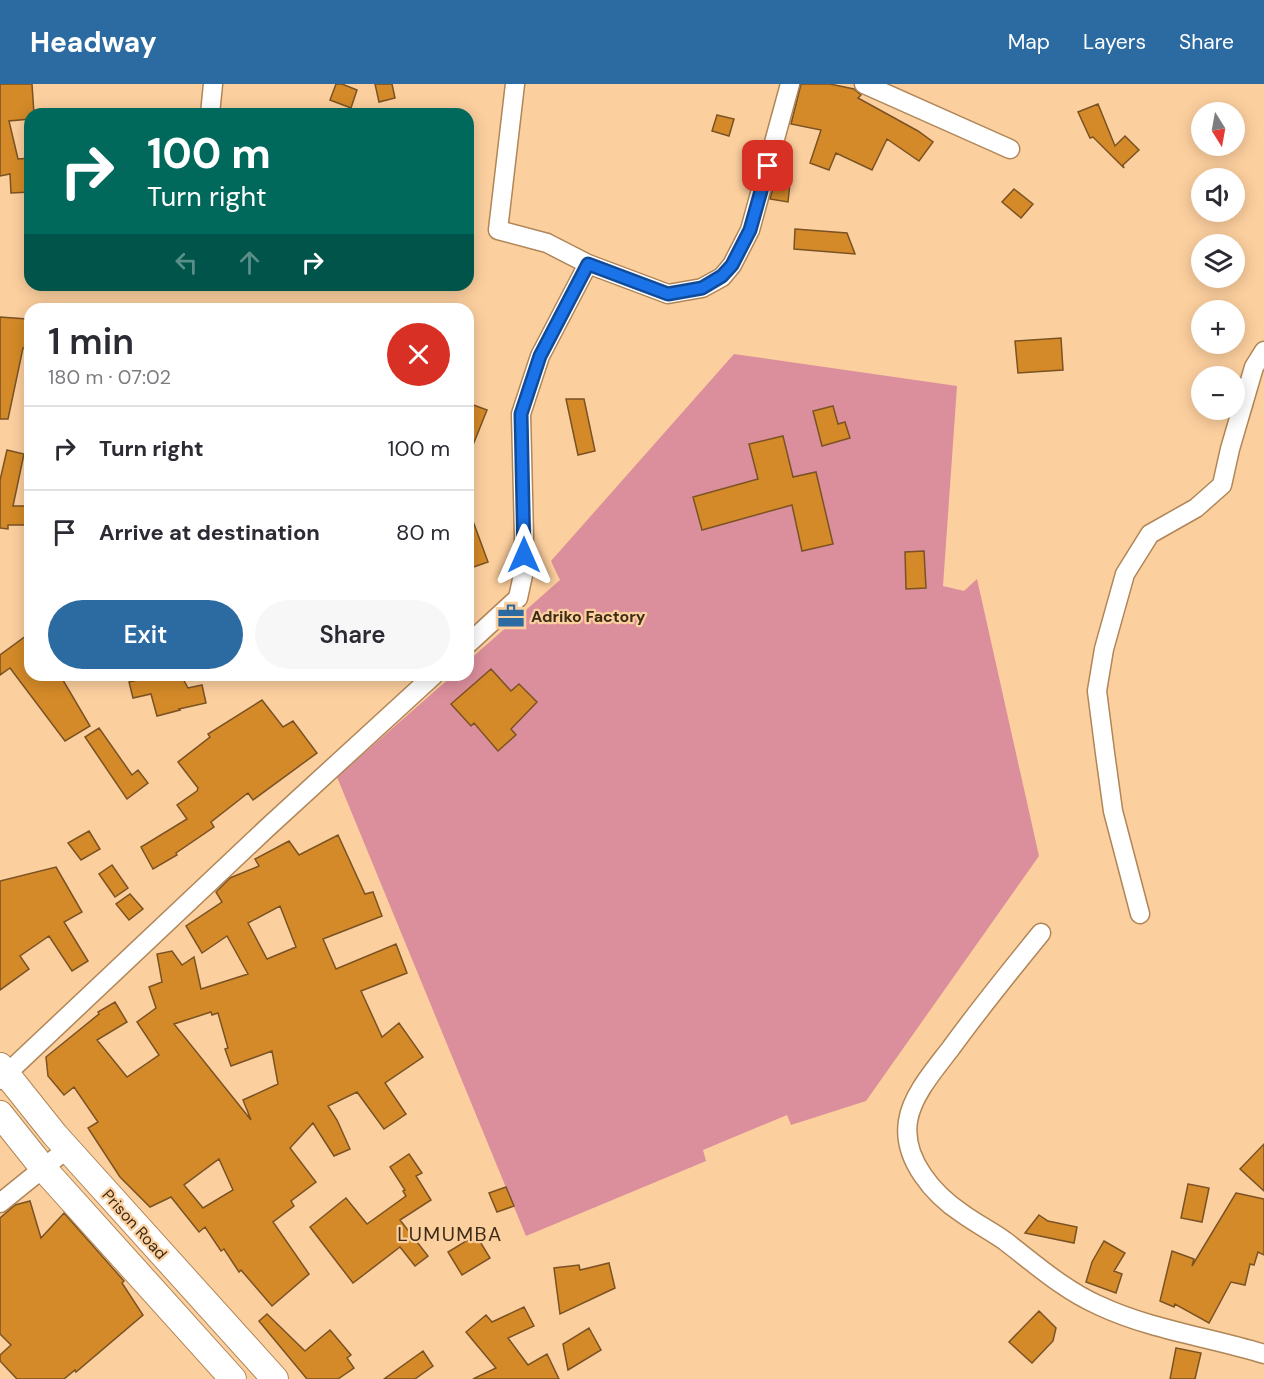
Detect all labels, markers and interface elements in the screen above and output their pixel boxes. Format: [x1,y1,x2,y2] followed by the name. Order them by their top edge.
[30,24,157,61] text: Headway
[1008,28,1050,56] text: Map
[1083,28,1146,56] text: Layers
[1179,28,1234,56] text: Share
[1191,102,1245,156] north arrow
[1191,102,1245,420] map controls
[147,126,271,181] text: 100 m
[48,132,126,210] icon: right
[742,140,793,191] pin
[751,149,784,182] icon: arrive
[1191,168,1245,222] button: sound
[147,179,267,214] text: Turn right
[1191,234,1245,288] button: layers
[170,246,203,279] icon: left
[233,246,266,279] icon: ahead
[296,246,329,279] icon: right
[1191,300,1245,354] button: +
[48,318,134,365] text: 1 min
[387,323,450,386] button: close
[48,364,171,390] text: 180 m · 07:02
[1191,366,1245,420] button: −
[48,432,81,465] icon: right
[99,434,204,463] text: Turn right
[388,434,450,463] text: 100 m
[48,516,81,549] icon: arrive
[99,518,320,547] text: Arrive at destination
[396,518,450,547] text: 80 m
[492,523,556,587] position arrow
[48,600,243,669] button: Exit
[255,600,450,669] button: Share
[496,601,526,631] office icon: Adriko Factory
[531,606,646,627] place label: Adriko Factory
[98,1185,172,1264] street label: Prison Road
[397,1221,503,1247] district label: LUMUMBA

